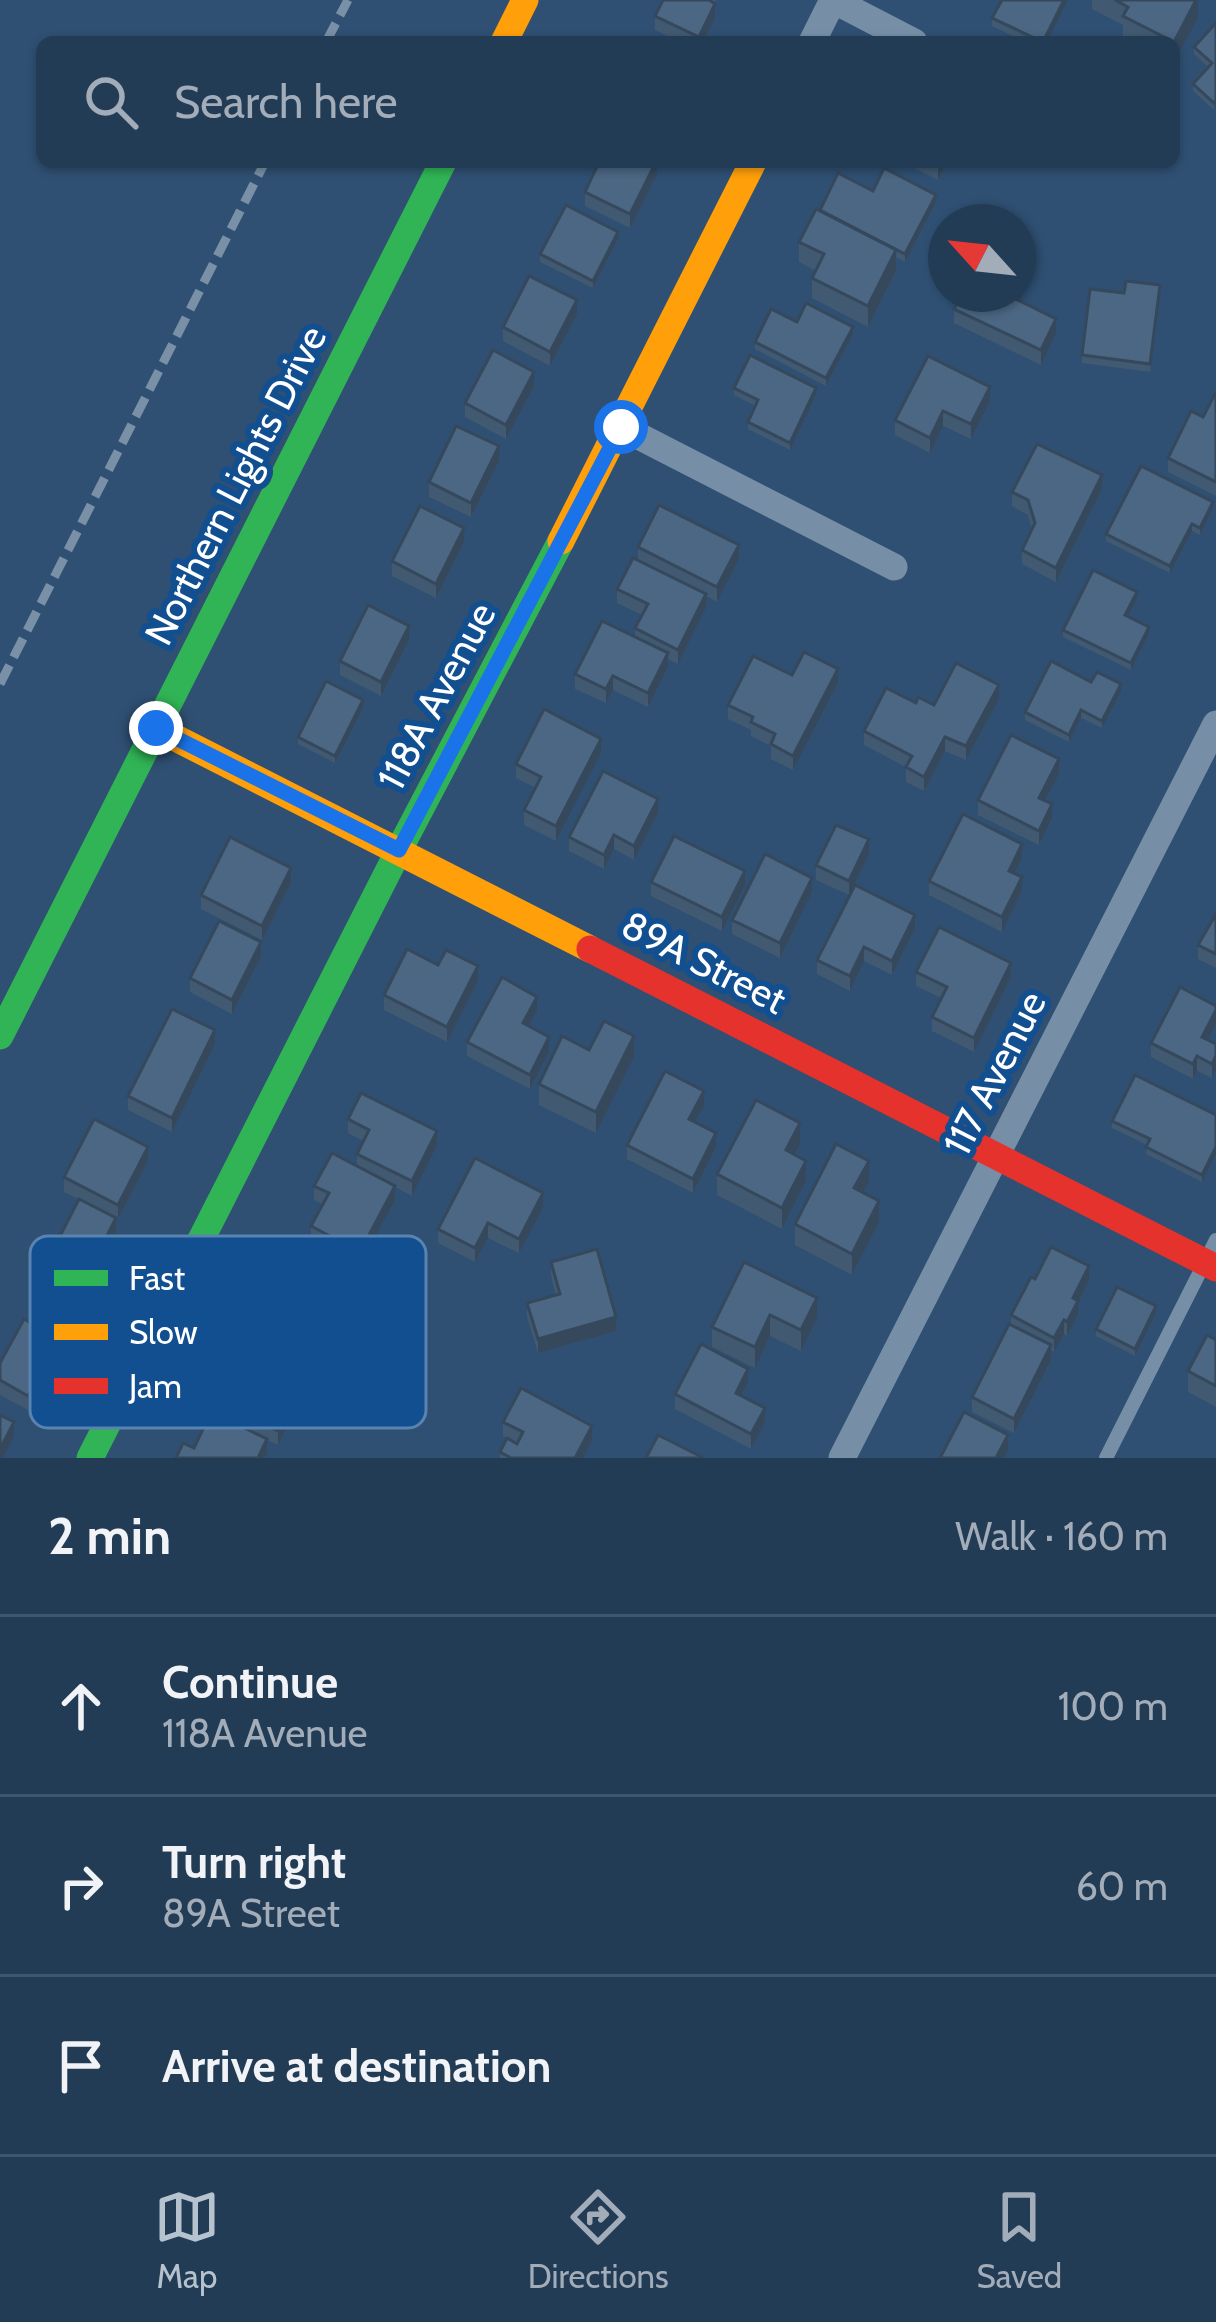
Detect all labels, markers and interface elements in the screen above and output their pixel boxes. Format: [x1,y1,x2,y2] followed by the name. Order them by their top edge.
[36,36,1180,168] search box
[78,69,144,135] icon: search
[174,75,398,129] text: Search here
[928,204,1036,312] north arrow
[134,318,336,652] street label: Northern Lights Drive
[594,400,648,454] route start
[367,594,505,798] street label: 118A Avenue
[129,701,183,755] route end
[614,900,794,1024] street label: 89A Street
[932,983,1056,1163] street label: 117 Avenue
[30,1236,426,1428] legend
[129,1258,185,1298] text: Fast
[129,1312,198,1352] text: Slow
[128,1366,182,1406] text: Jam
[48,1505,171,1567] text: 2 min
[955,1512,1168,1560] text: Walk · 160 m
[162,1655,338,1709] text: Continue
[48,1673,114,1739] icon: ahead
[1058,1682,1168,1730] text: 100 m
[162,1709,368,1757] text: 118A Avenue
[162,1835,346,1889] text: Turn right
[48,1853,114,1919] icon: right
[1076,1862,1168,1910] text: 60 m
[162,1889,340,1937] text: 89A Street
[48,2033,114,2099] icon: arrive
[162,2039,551,2093] text: Arrive at destination
[154,2184,220,2296] tab: Map
[528,2184,669,2296] tab: Directions
[976,2184,1062,2296] tab: Saved

